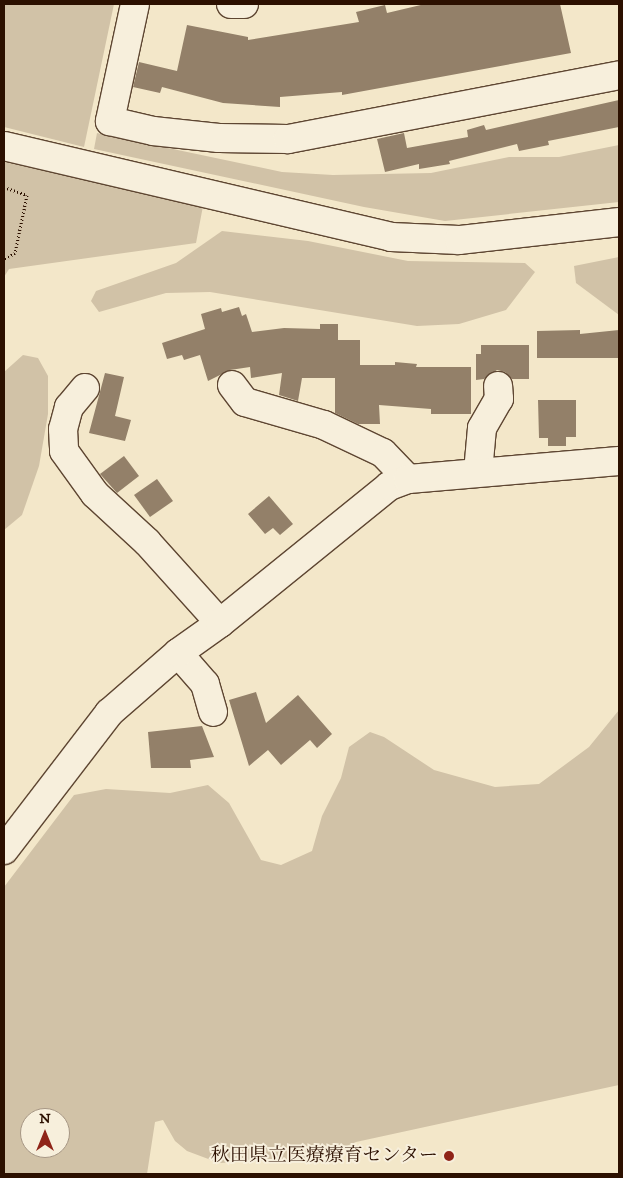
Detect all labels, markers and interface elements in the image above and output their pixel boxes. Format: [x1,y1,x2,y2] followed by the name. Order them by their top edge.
[20,1108,70,1158] north arrow
[39,1110,51,1128] text: N
[210,1145,438,1167] place label: 秋田県立医療療育センター
[442,1149,456,1163] marker: 秋田県立医療療育センター

